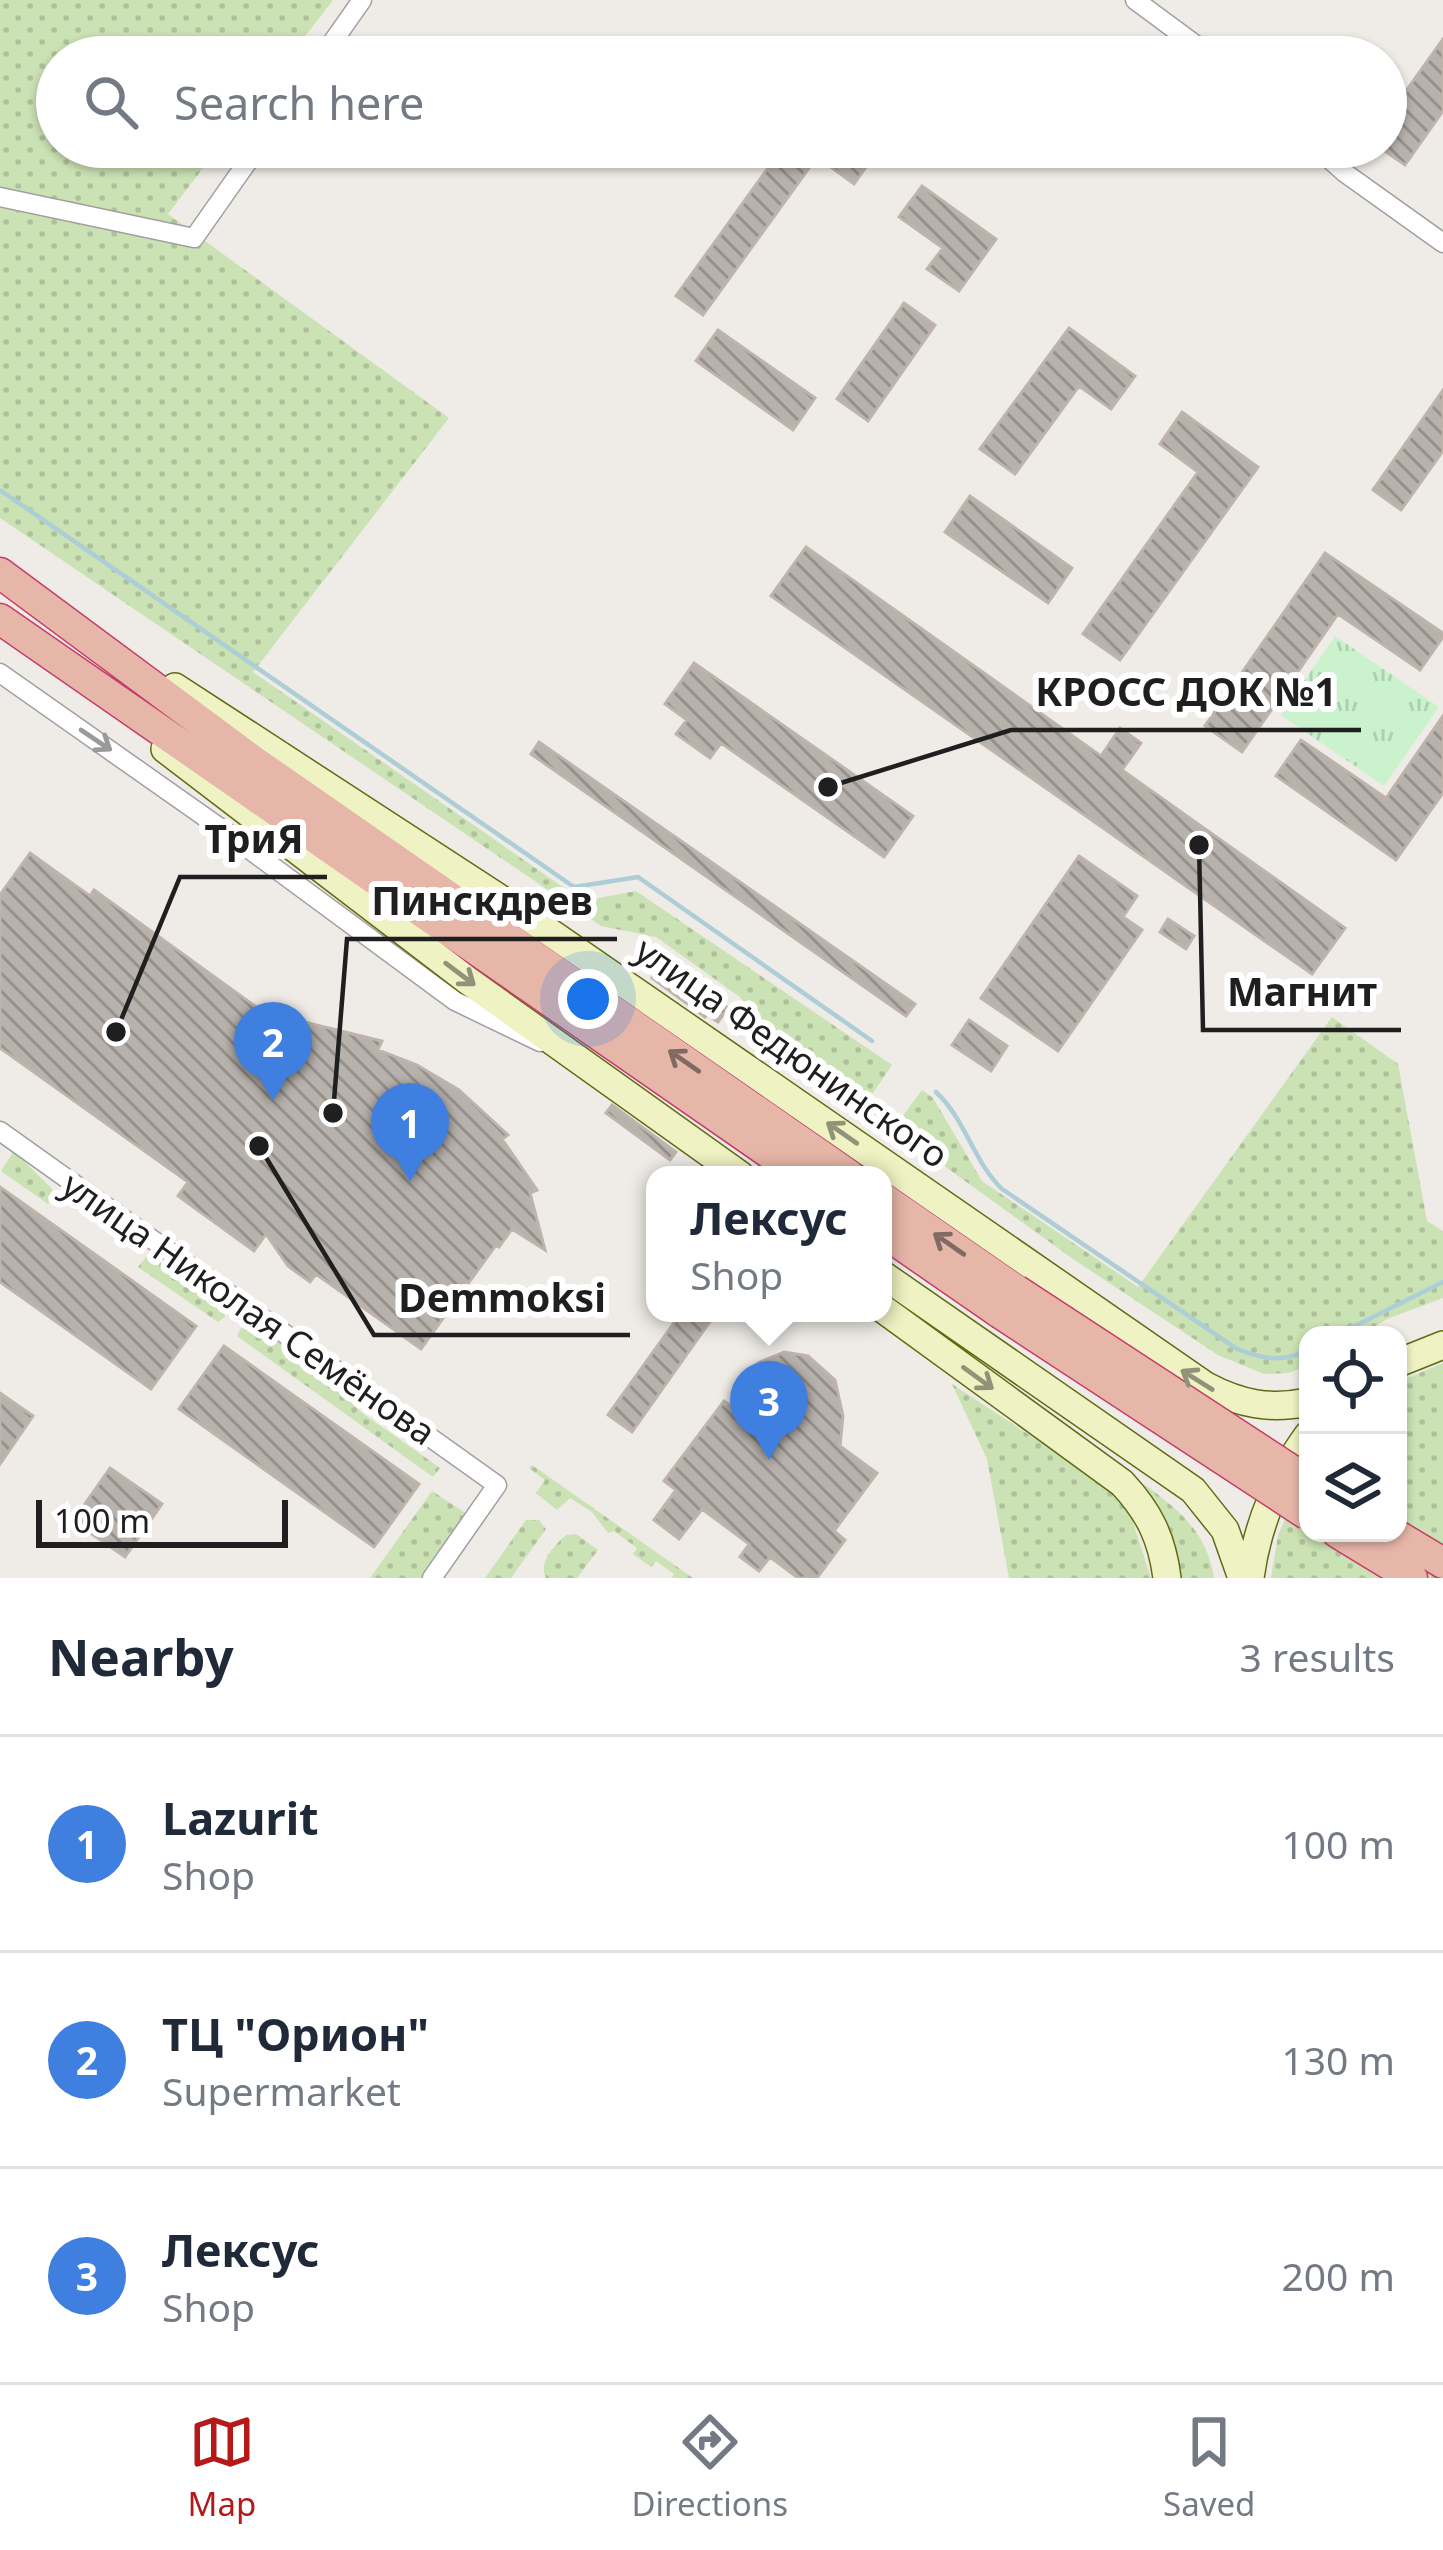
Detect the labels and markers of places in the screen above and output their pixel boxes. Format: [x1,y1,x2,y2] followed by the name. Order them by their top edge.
[1011,655,1361,730] callout: КРОСС ДОК №1
[180,802,327,877] callout: ТриЯ
[347,864,617,939] callout: Пинскдрев
[1203,955,1401,1030] callout: Магнит
[234,1002,312,1101] pin: 2
[371,1083,449,1182] pin: 1
[374,1260,630,1335] callout: Demmoksi
[730,1361,808,1460] pin: 3

